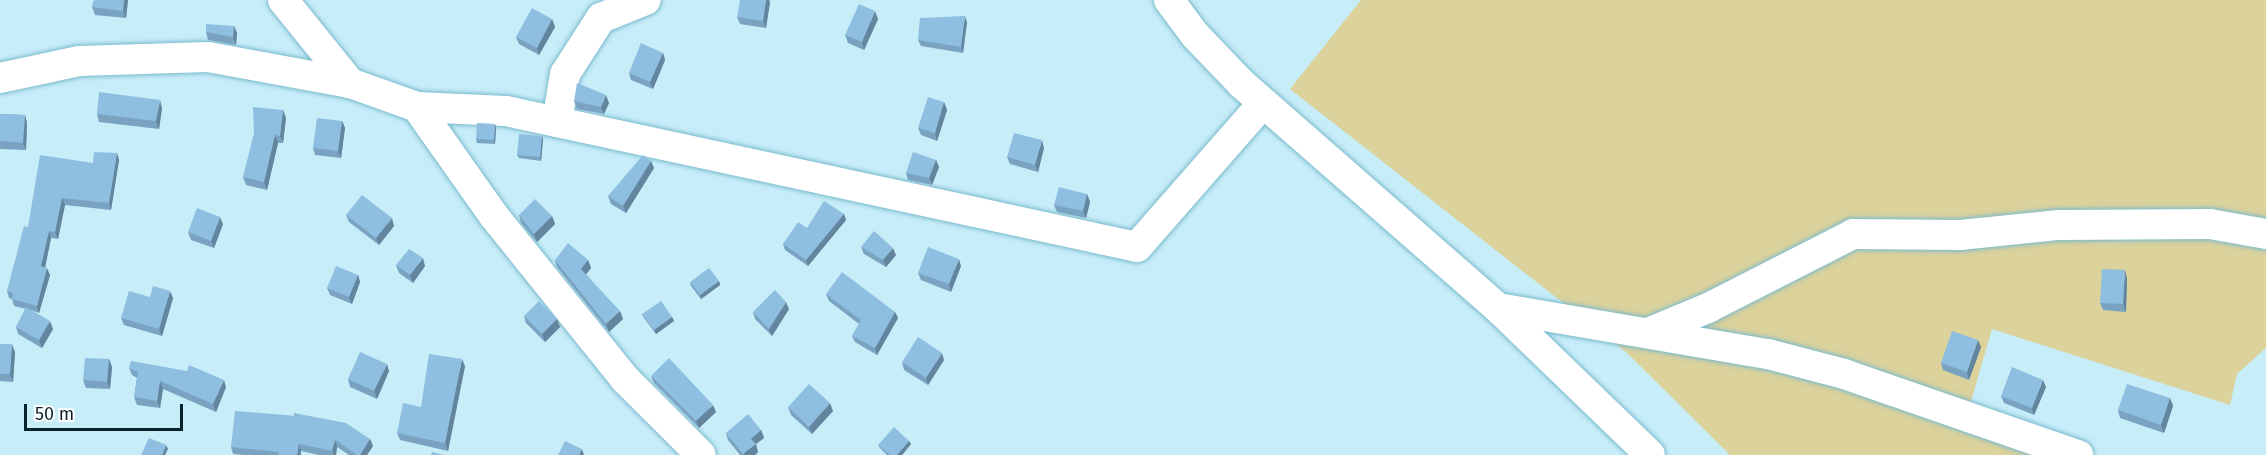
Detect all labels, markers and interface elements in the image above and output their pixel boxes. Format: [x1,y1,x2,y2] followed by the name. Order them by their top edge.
[27,392,186,430] scale bar
[35,403,74,425] text: 50 m

